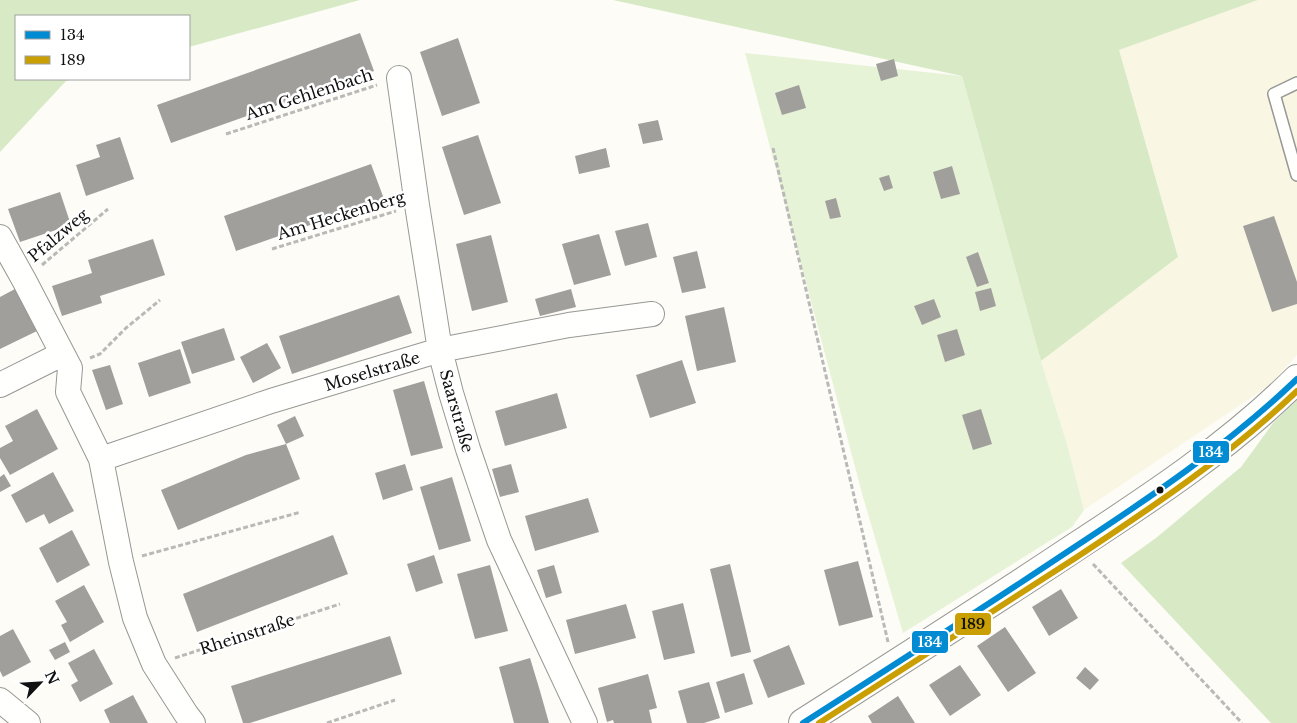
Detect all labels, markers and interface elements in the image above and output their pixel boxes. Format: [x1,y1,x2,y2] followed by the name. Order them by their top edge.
[15,15,190,80] legend
[60,25,85,44] text: 134
[60,50,85,69] text: 189
[242,64,375,124] street label: Am Gehlenbach
[274,186,408,244] street label: Am Heckenberg
[24,204,93,266] street label: Pfalzweg
[322,347,422,395] street label: Moselstraße
[436,367,478,455] street label: Saarstraße
[1192,440,1230,464] line badge: 134
[1199,443,1223,461] text: 134
[1155,485,1165,495] unlabelled marker
[197,609,297,659] street label: Rheinstraße
[954,612,992,636] line badge: 189
[961,615,985,633] text: 189
[911,630,949,654] line badge: 134
[918,633,942,651] text: 134
[15,658,65,708] north arrow
[41,668,63,687] text: N

